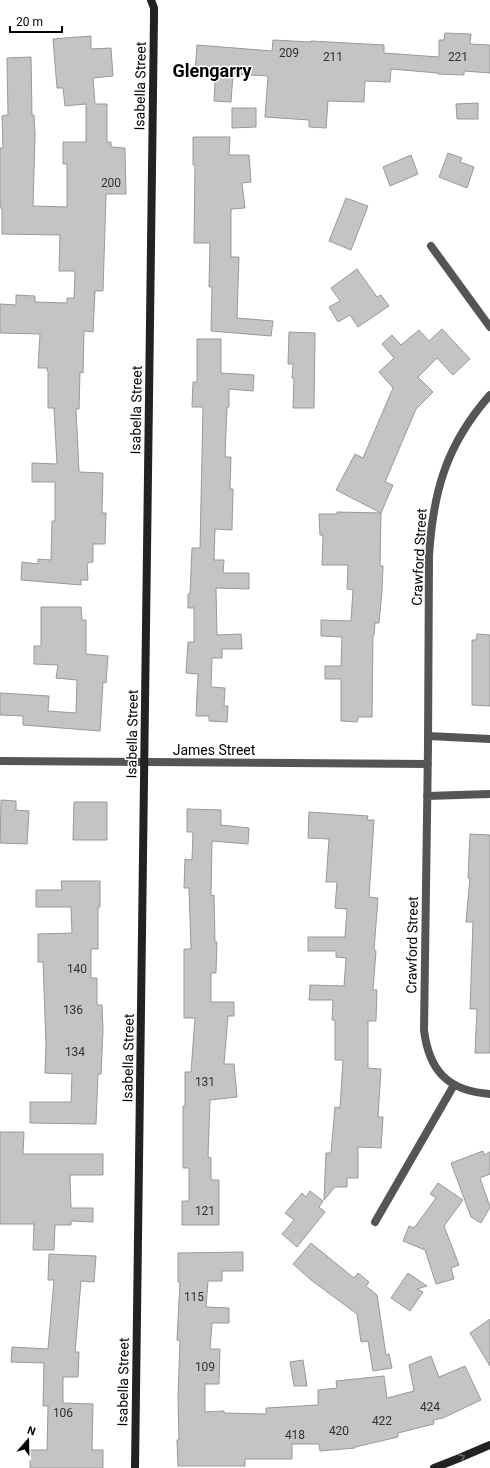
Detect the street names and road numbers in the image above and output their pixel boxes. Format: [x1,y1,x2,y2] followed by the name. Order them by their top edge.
[131,41,149,131] street label: Isabella Street
[127,365,145,455] street label: Isabella Street
[408,507,430,606] street label: Crawford Street
[123,689,141,779] street label: Isabella Street
[173,742,256,758] street label: James Street
[403,896,421,994] street label: Crawford Street
[119,1013,137,1103] street label: Isabella Street
[114,1337,132,1427] street label: Isabella Street

